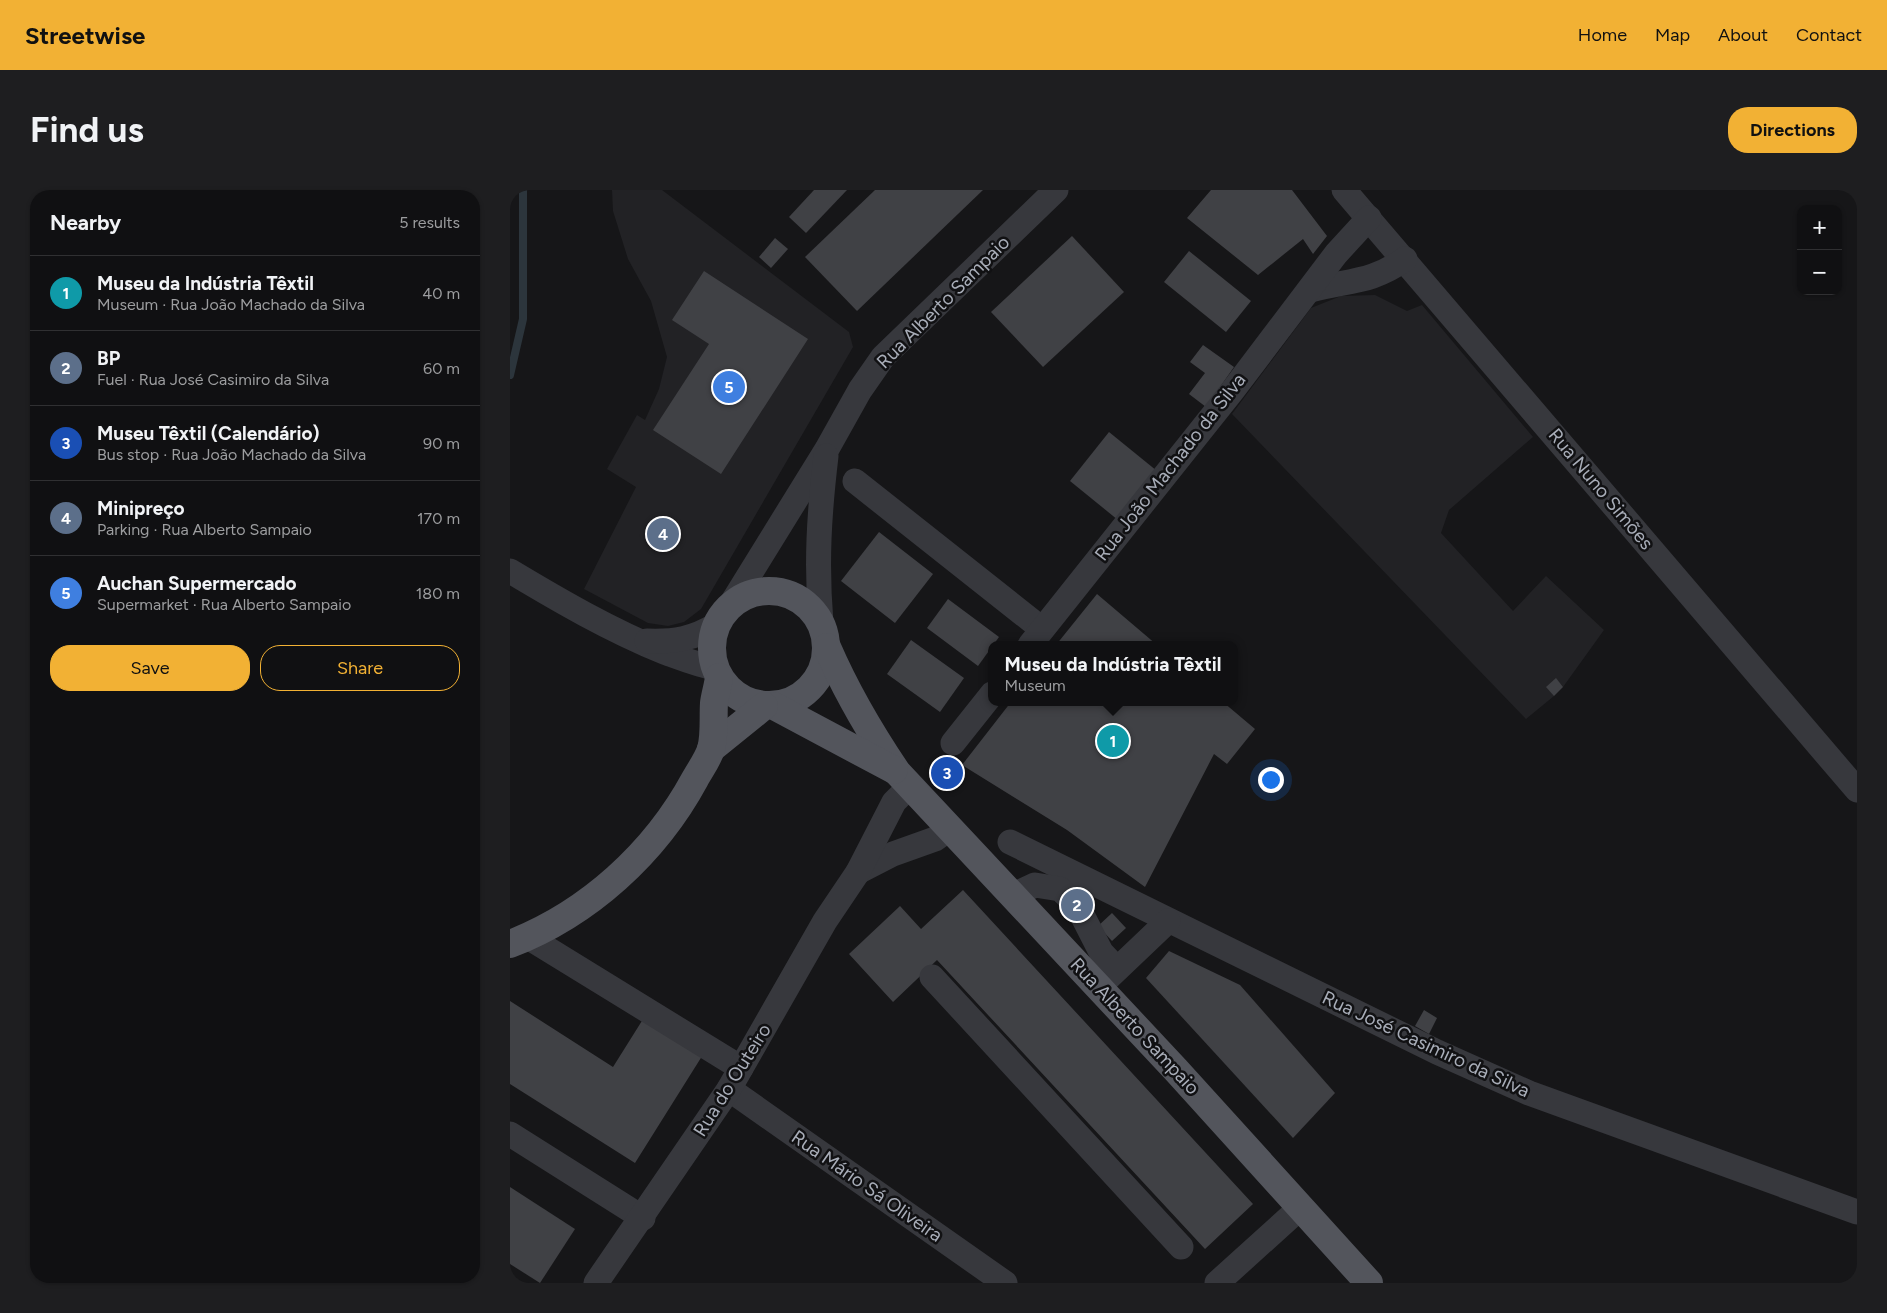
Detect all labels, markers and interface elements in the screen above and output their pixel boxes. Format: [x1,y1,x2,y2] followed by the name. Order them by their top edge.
[25,21,145,50] text: Streetwise
[1578,24,1627,46] text: Home
[1655,24,1690,46] text: Map
[1718,24,1768,46] text: About
[1796,24,1862,46] text: Contact
[1728,107,1857,153] button: Directions
[30,109,144,151] text: Find us
[1797,205,1842,295] map controls
[1797,205,1842,250] button: +
[50,210,121,235] text: Nearby
[399,213,460,232] text: 5 results
[872,231,1014,373] street label: Rua Alberto Sampaio
[1797,250,1842,295] button: −
[97,272,314,295] text: Museu da Indústria Têxtil
[63,284,69,303] text: 1
[422,284,460,303] text: 40 m
[97,295,365,314] text: Museum · Rua João Machado da Silva
[97,347,120,370] text: BP
[61,359,71,378] text: 2
[423,359,460,378] text: 60 m
[713,368,745,406] pin: 5
[1090,369,1250,565] street label: Rua João Machado da Silva
[97,370,329,389] text: Fuel · Rua José Casimiro da Silva
[97,422,320,445] text: Museu Têxtil (Calendário)
[1544,424,1658,554] street label: Rua Nuno Simões
[62,434,70,453] text: 3
[423,434,460,453] text: 90 m
[97,445,366,464] text: Bus stop · Rua João Machado da Silva
[97,497,185,520] text: Minipreço
[61,509,71,528] text: 4
[417,509,460,528] text: 170 m
[647,515,679,553] pin: 4
[97,520,312,539] text: Parking · Rua Alberto Sampaio
[97,572,297,595] text: Auchan Supermercado
[61,584,71,603] text: 5
[416,584,460,603] text: 180 m
[97,595,351,614] text: Supermarket · Rua Alberto Sampaio
[988,641,1238,706] popup
[50,645,250,691] button: Save
[260,645,460,691] button: Share
[1005,653,1221,676] text: Museu da Indústria Têxtil
[1005,676,1066,695] text: Museum
[1097,722,1129,760] pin: 1
[931,754,963,792] pin: 3
[1258,767,1284,793] your location
[1061,886,1093,924] pin: 2
[1066,953,1204,1099] street label: Rua Alberto Sampaio
[1319,986,1533,1102] street label: Rua José Casimiro da Silva
[688,1019,776,1141] street label: Rua do Outeiro
[787,1125,947,1247] street label: Rua Mário Sá Oliveira

